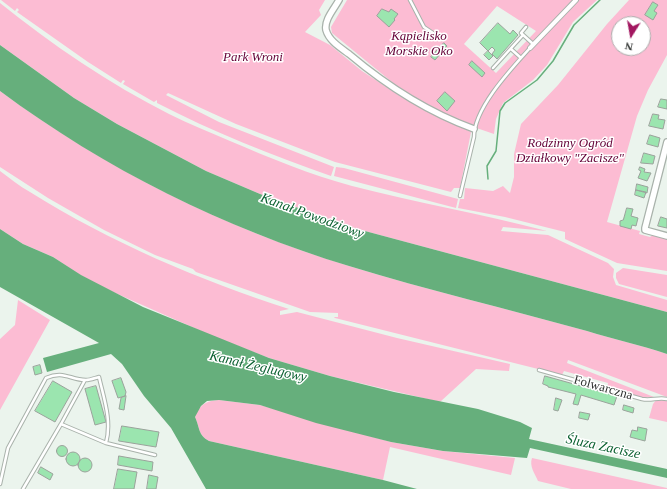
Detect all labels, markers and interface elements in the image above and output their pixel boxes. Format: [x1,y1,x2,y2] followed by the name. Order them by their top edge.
[611,16,651,56] north arrow
[385,29,453,60] park label: Kąpielisko Morskie Oko
[624,40,634,53] text: N
[223,50,283,66] park label: Park Wroni
[516,136,624,167] park label: Rodzinny Ogród Działkowy "Zacisze"
[258,190,366,242] water label: Kanał Powodziowy
[208,348,308,386] water label: Kanał Żeglugowy
[572,372,634,404] street label: Folwarczna
[564,431,642,463] water label: Śluza Zacisze

